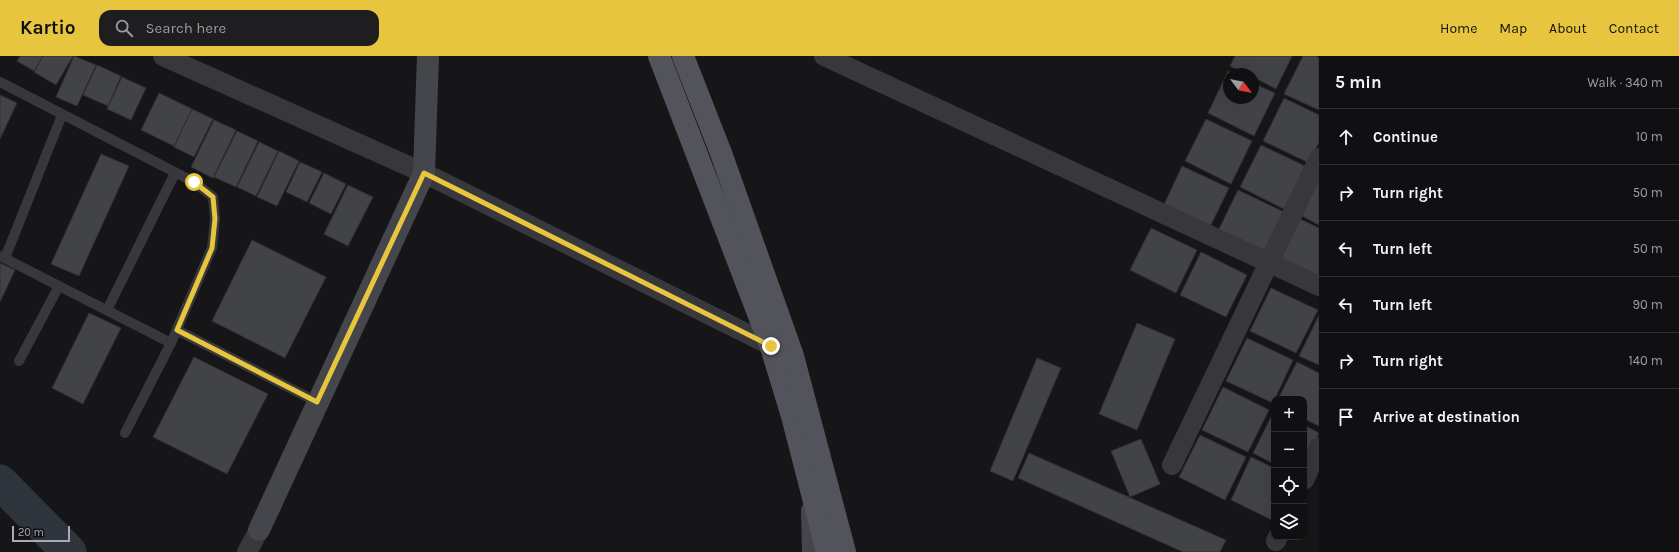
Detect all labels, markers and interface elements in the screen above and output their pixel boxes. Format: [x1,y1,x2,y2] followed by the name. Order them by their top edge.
[99,10,379,46] search box
[20,17,75,39] text: Kartio
[113,17,135,39] icon: search
[145,19,226,37] text: Search here
[1440,20,1477,37] text: Home
[1499,20,1527,37] text: Map
[1549,20,1587,37] text: About
[1609,20,1659,37] text: Contact
[1223,68,1259,104] north arrow
[1335,72,1382,92] text: 5 min
[1587,75,1663,90] text: Walk · 340 m
[1335,126,1357,148] icon: ahead
[1373,128,1438,146] text: Continue
[1636,129,1663,144] text: 10 m
[185,173,203,191] route start
[1335,182,1357,204] icon: right
[1373,184,1443,202] text: Turn right
[1633,185,1663,200] text: 50 m
[1335,238,1357,260] icon: left
[1373,240,1432,258] text: Turn left
[1633,241,1663,256] text: 50 m
[1335,294,1357,316] icon: left
[1373,296,1432,314] text: Turn left
[1632,297,1663,312] text: 90 m
[762,337,780,355] route end
[1335,350,1357,372] icon: right
[1373,352,1443,370] text: Turn right
[1628,353,1663,368] text: 140 m
[1271,396,1307,540] map controls
[1271,396,1307,432] button: +
[1335,406,1357,428] icon: arrive
[1373,408,1520,426] text: Arrive at destination
[1271,432,1307,468] button: −
[1271,468,1307,504] button: locate
[1271,504,1307,540] button: layers
[12,524,70,543] scale bar
[18,526,44,539] text: 20 m

